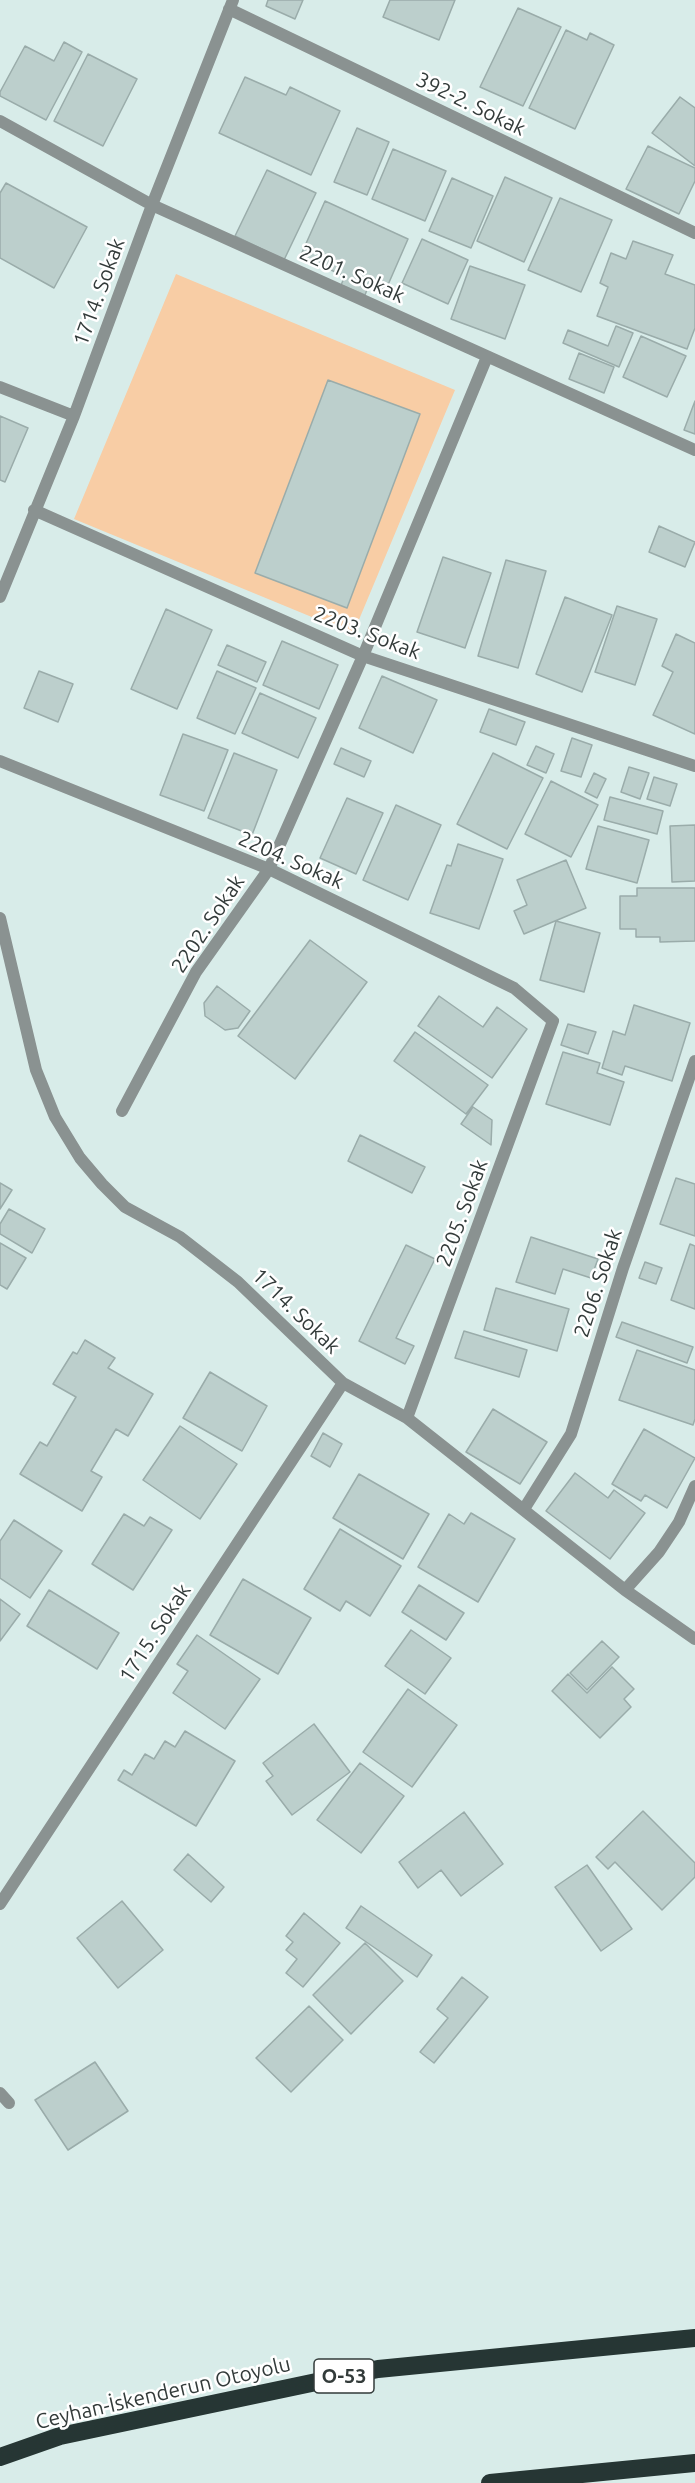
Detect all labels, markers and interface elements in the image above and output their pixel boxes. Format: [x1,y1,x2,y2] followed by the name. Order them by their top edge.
[412,67,530,141] street label: 392-2. Sokak
[68,235,130,349] street label: 1714. Sokak
[295,240,409,308] street label: 2201. Sokak
[310,601,424,665] street label: 2203. Sokak
[234,826,348,894] street label: 2204. Sokak
[166,870,250,978] street label: 2202. Sokak
[431,1156,493,1270] street label: 2205. Sokak
[569,1226,627,1340] street label: 2206. Sokak
[247,1263,345,1359] street label: 1714. Sokak
[114,1579,196,1687] street label: 1715. Sokak
[33,2351,293,2435] street label: Ceyhan-İskenderun Otoyolu
[314,2359,374,2393] road number: O-53

